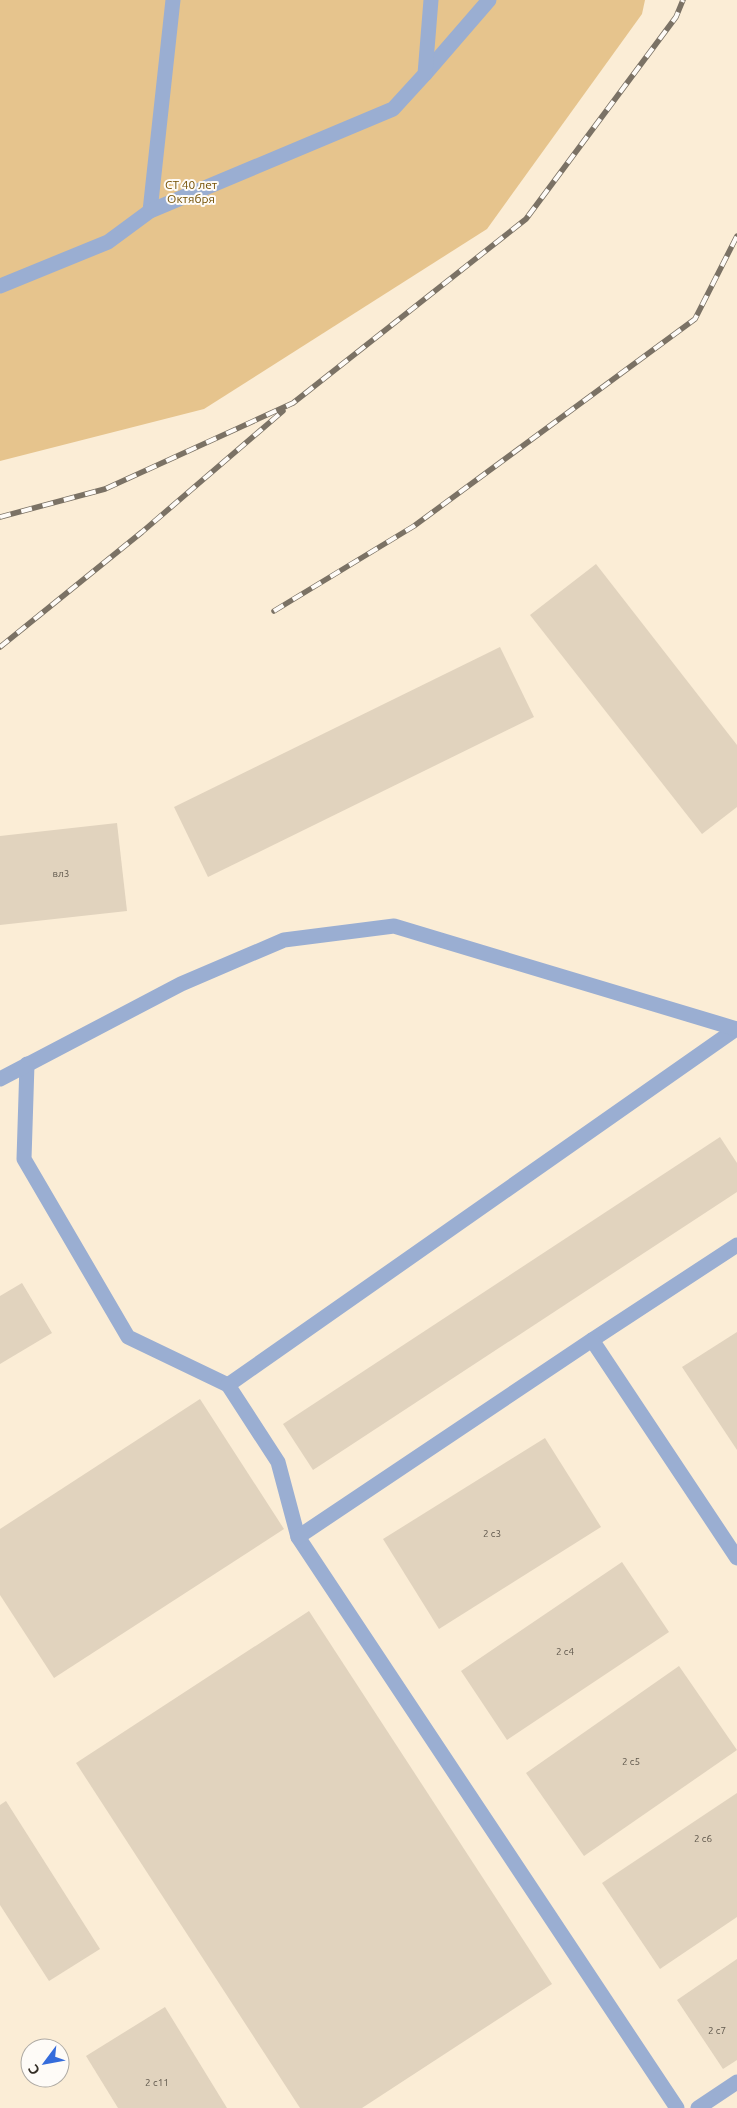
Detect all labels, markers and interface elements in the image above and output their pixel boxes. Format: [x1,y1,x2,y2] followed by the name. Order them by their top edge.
[165,178,218,205] park label: СТ 40 лет Октября
[52,868,70,879] house number: вл3
[483,1528,501,1539] house number: 2 с3
[556,1646,574,1657] house number: 2 с4
[622,1756,640,1767] house number: 2 с5
[694,1833,712,1844] house number: 2 с6
[708,2025,726,2036] house number: 2 с7
[20,2038,70,2088] north arrow
[25,2062,43,2078] text: С
[145,2077,169,2088] house number: 2 с11

